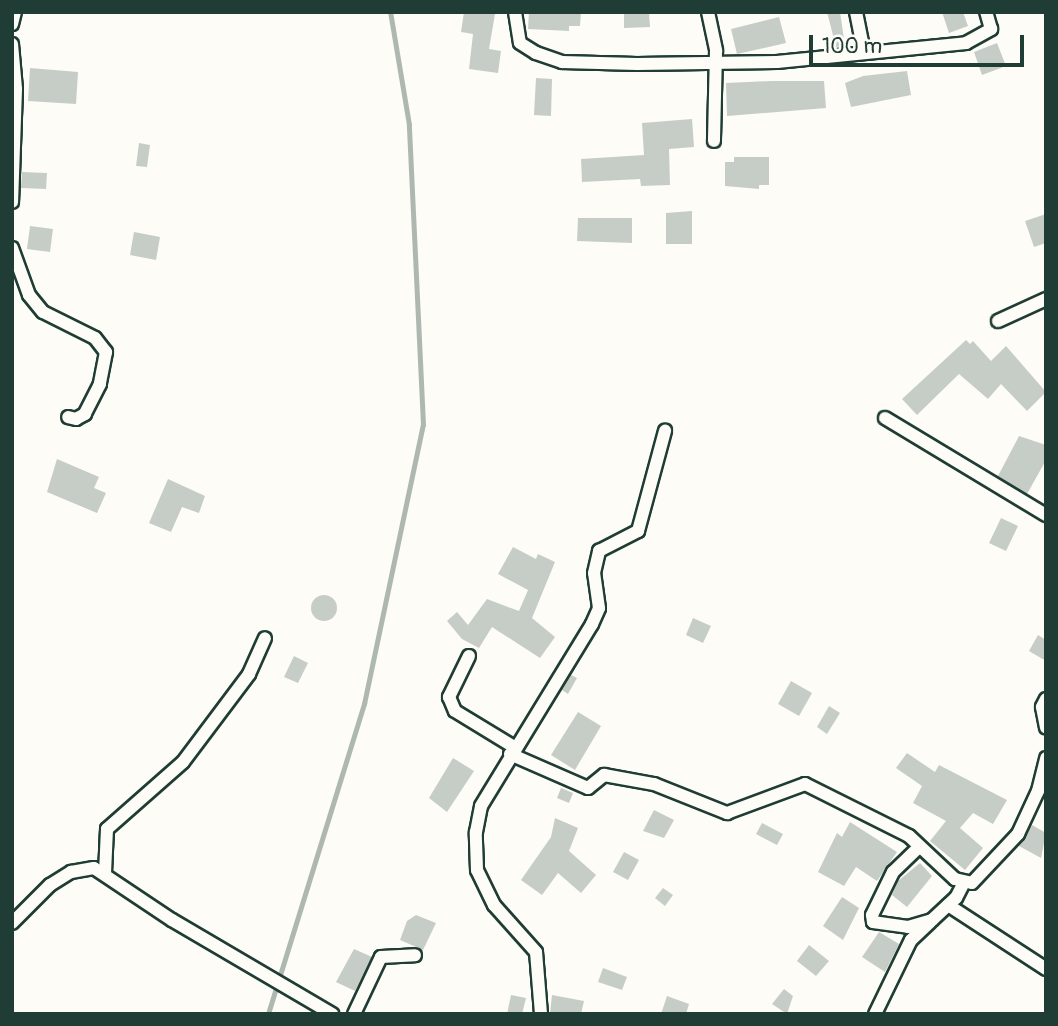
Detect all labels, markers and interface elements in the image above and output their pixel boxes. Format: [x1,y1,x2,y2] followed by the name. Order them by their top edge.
[813,21,1028,65] scale bar
[822,33,882,60] text: 100 m

